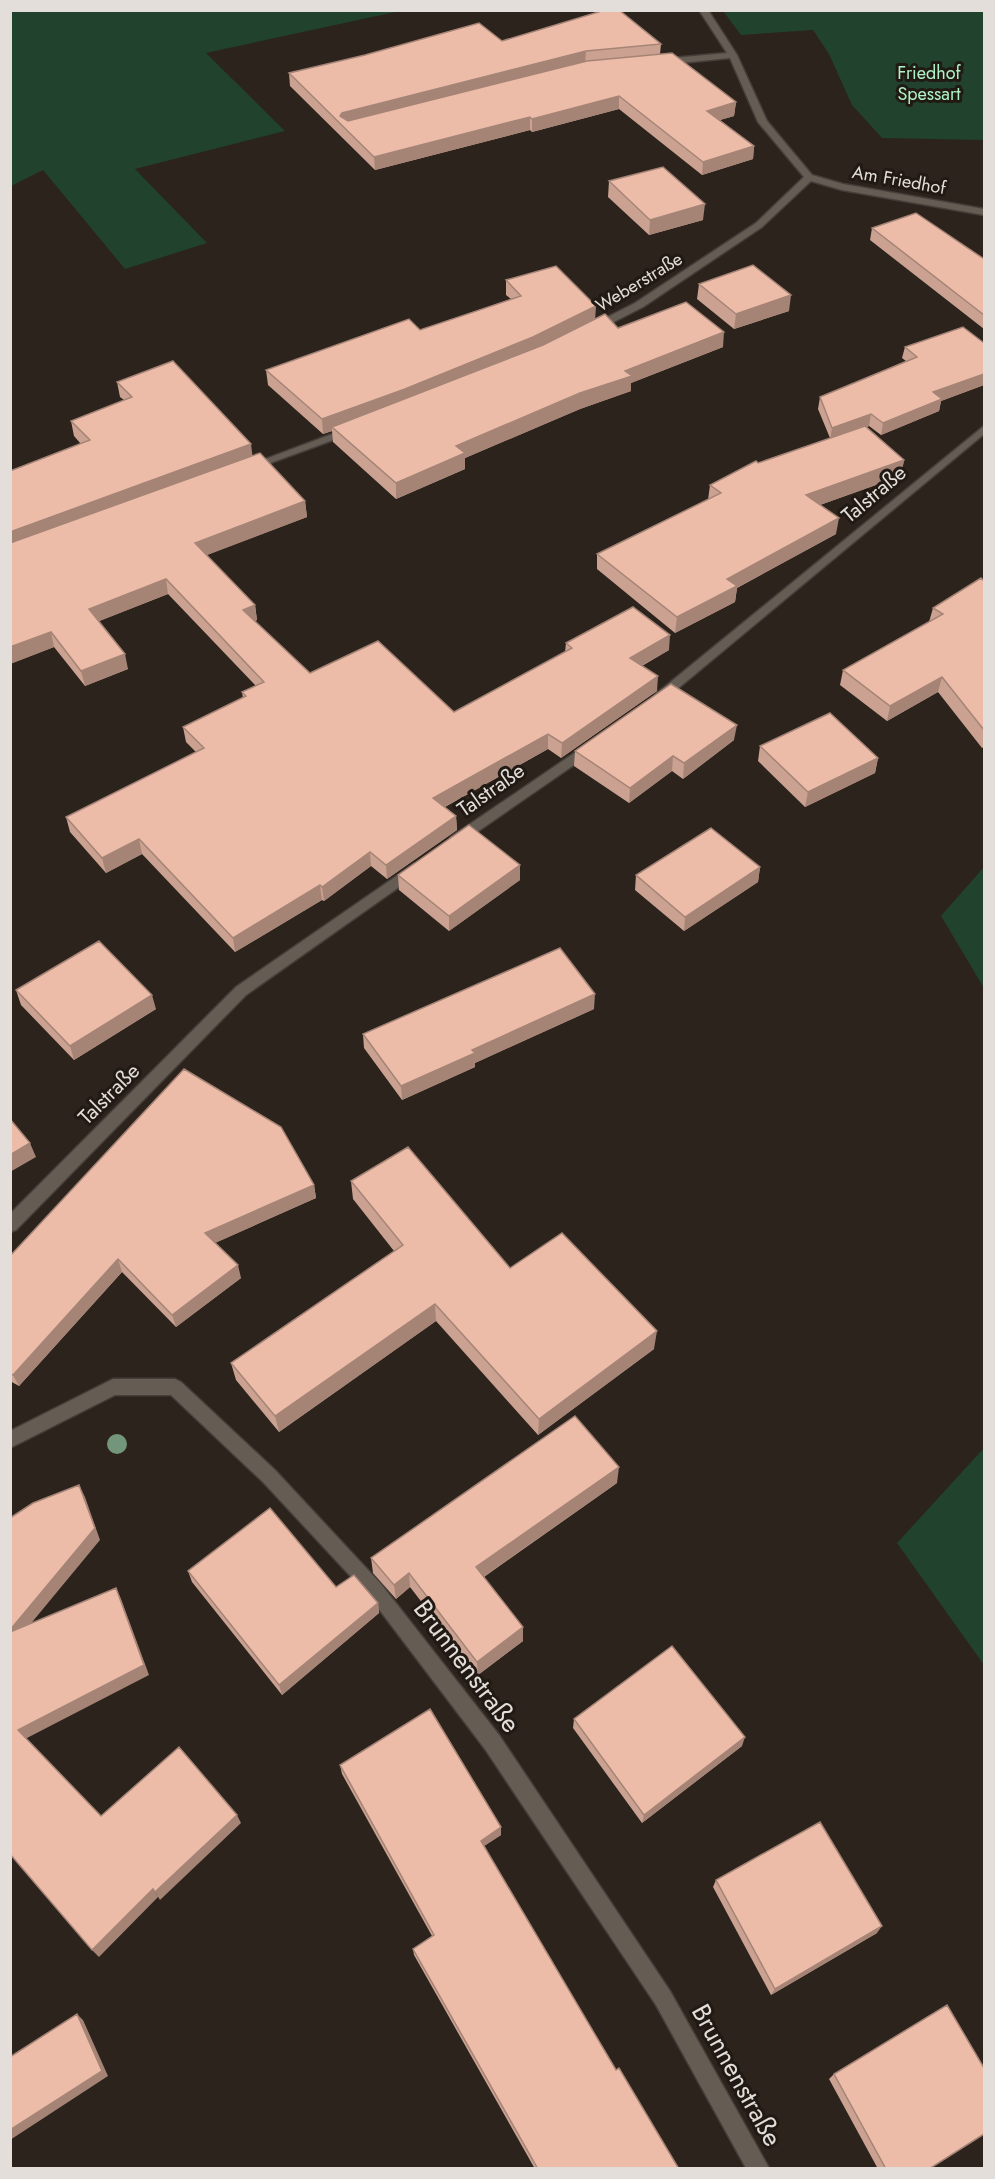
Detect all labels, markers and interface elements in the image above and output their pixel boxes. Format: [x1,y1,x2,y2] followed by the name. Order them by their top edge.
[897,60,962,107] park label: Friedhof Spessart
[850,159,949,201] street label: Am Friedhof
[591,246,687,318] street label: Weberstraße
[835,458,913,530] street label: Talstraße
[451,756,531,824] street label: Talstraße
[71,1056,147,1132] street label: Talstraße
[404,1592,530,1740] street label: Brunnenstraße
[682,1997,792,2153] street label: Brunnenstraße

